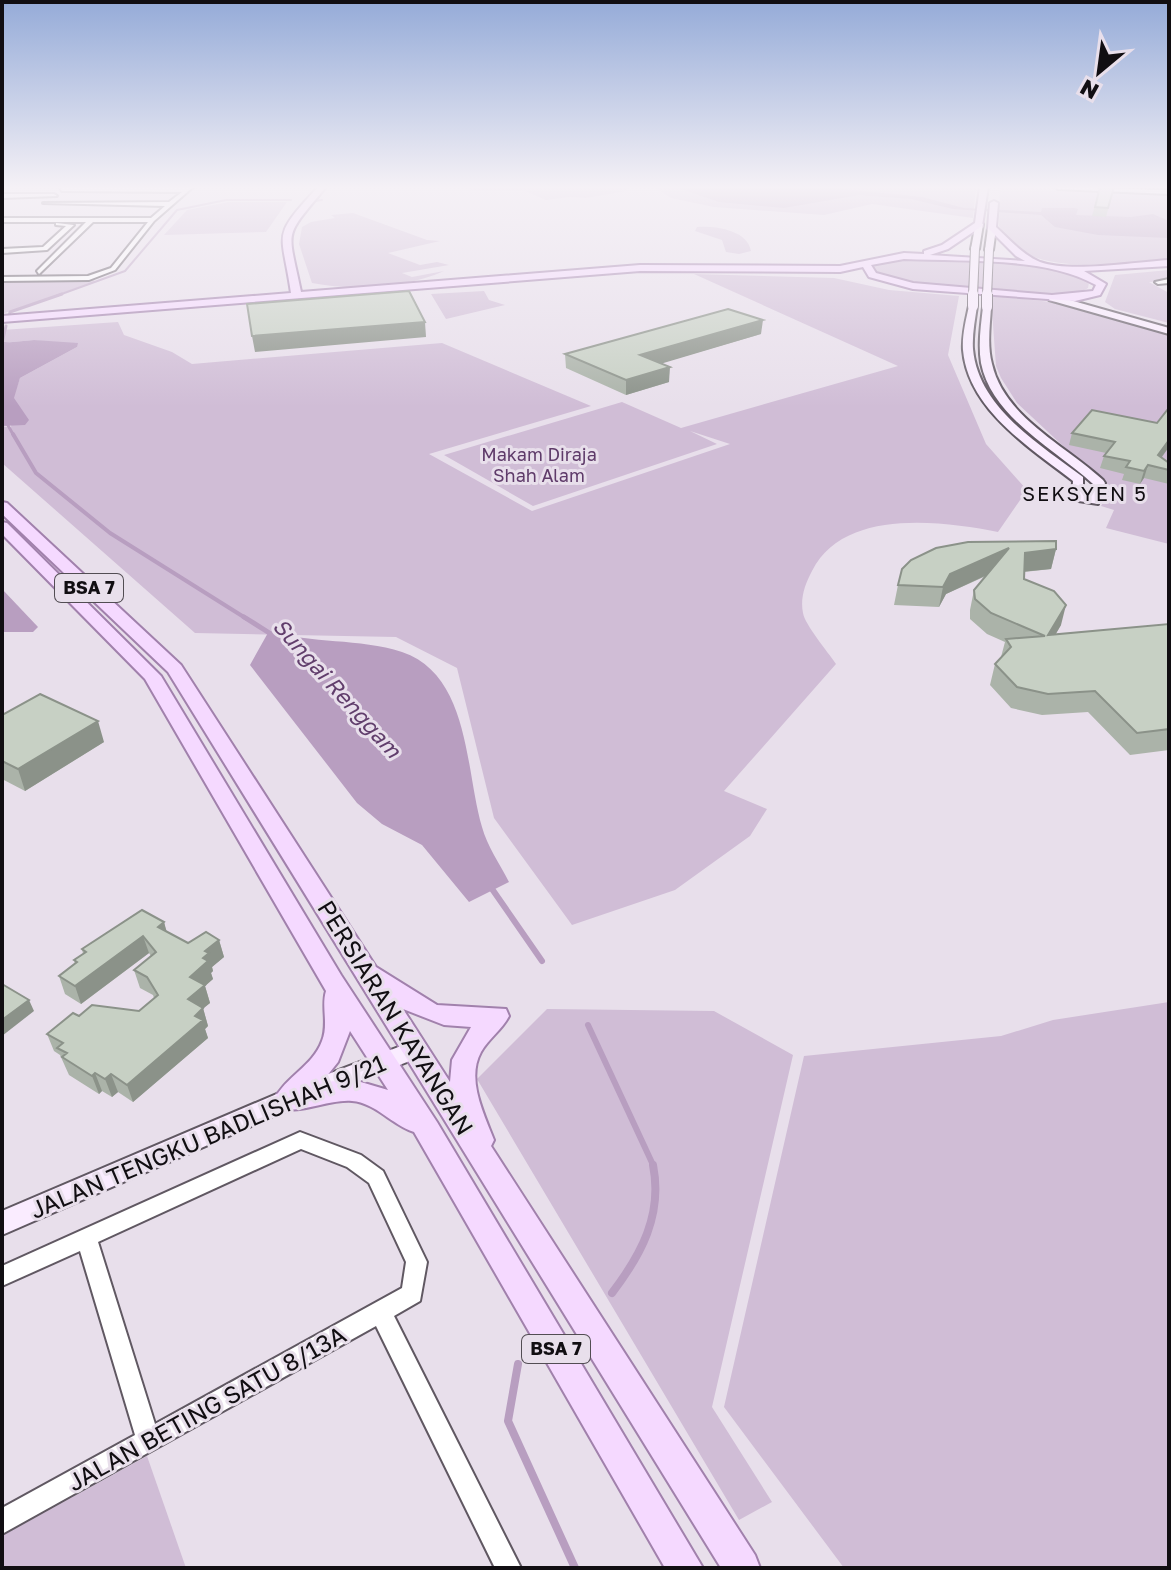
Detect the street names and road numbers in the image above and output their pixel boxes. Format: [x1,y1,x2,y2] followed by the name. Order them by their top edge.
[55,574,123,602] road number: BSA 7
[312,895,480,1140] street label: PERSIARAN KAYANGAN
[25,1047,390,1224] street label: JALAN TENGKU BADLISHAH 9/21
[62,1319,350,1496] street label: JALAN BETING SATU 8/13A
[522,1335,590,1363] road number: BSA 7

